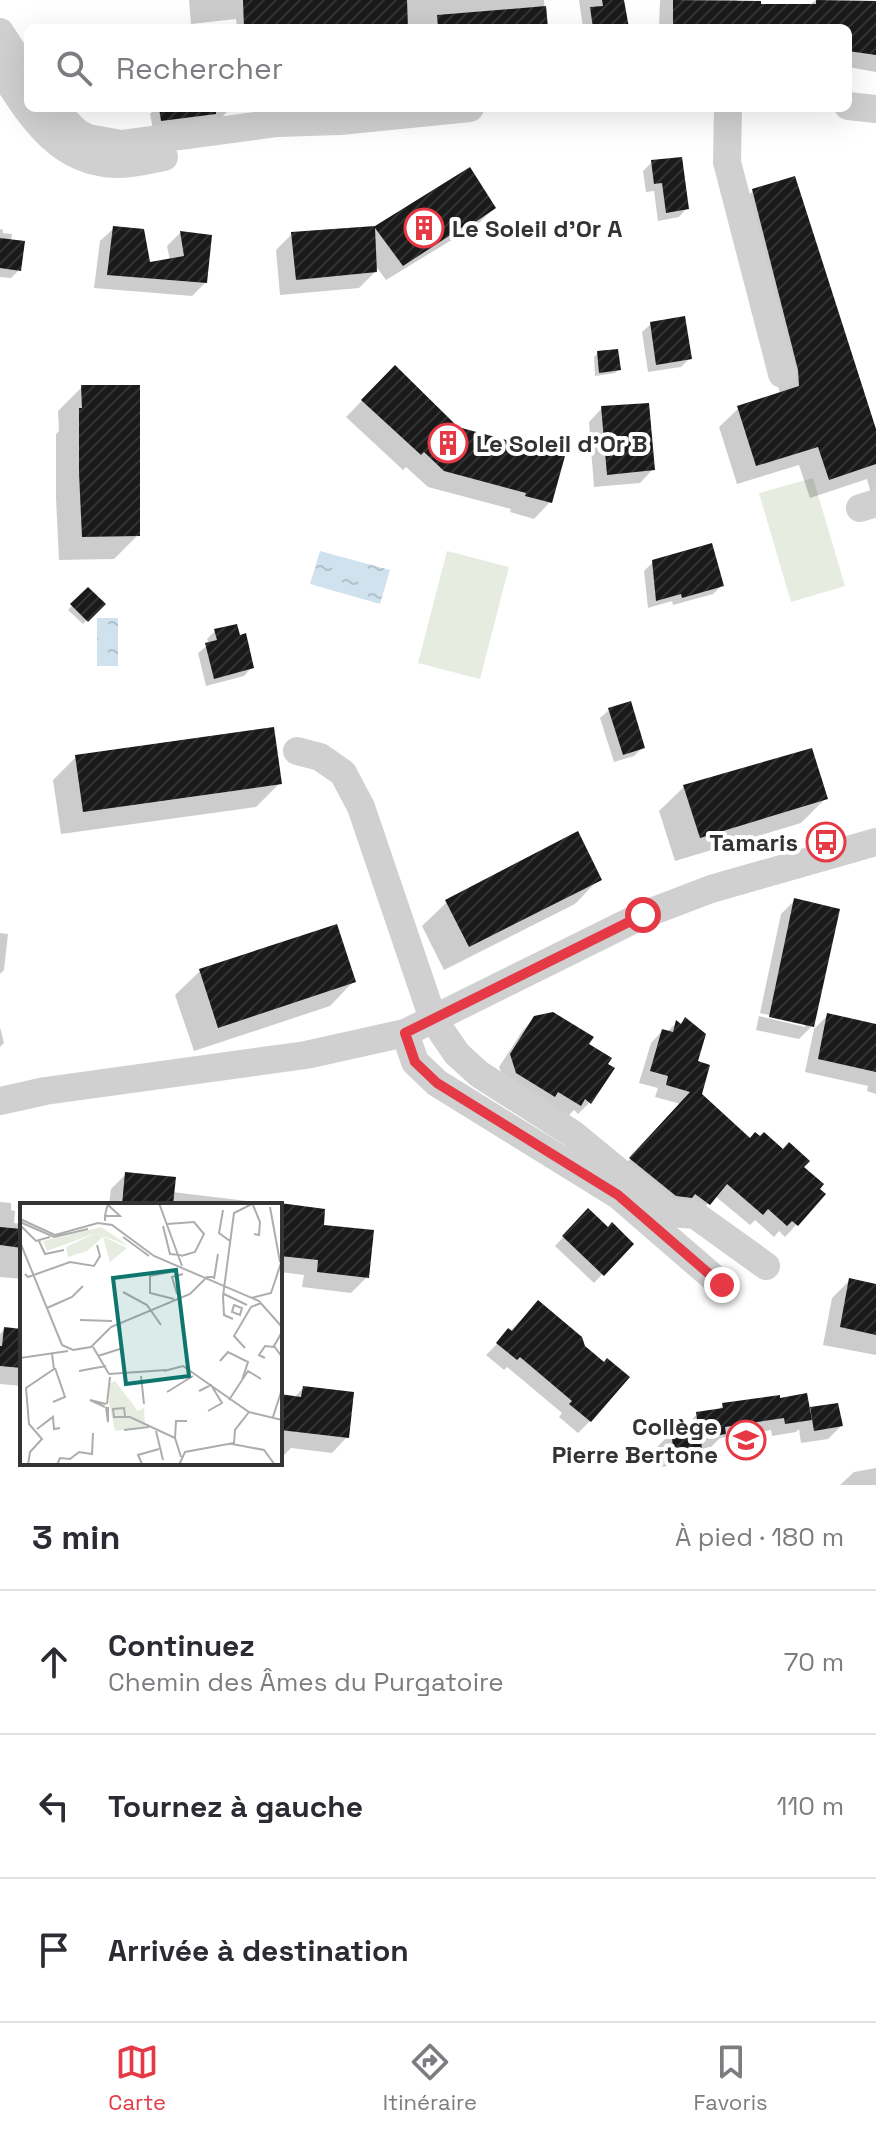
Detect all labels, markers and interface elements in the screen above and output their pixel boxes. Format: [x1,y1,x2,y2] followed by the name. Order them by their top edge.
[24,24,852,112] search box
[52,46,96,90] icon: search
[116,49,283,88] text: Rechercher
[403,207,445,249] building icon: Le Soleil d'Or A
[452,213,622,244] place label: Le Soleil d'Or A
[427,422,469,464] building icon: Le Soleil d'Or B
[476,428,647,459] place label: Le Soleil d'Or B
[805,821,847,863] bus stop icon: Tamaris
[709,827,798,858] place label: Tamaris
[625,897,661,933] route start
[20,1203,282,1465] inset map
[704,1267,740,1303] route end
[552,1411,718,1470] place label: Collège Pierre Bertone
[725,1419,767,1461] school or university icon: Collège Pierre Bertone
[32,1516,120,1559] text: 3 min
[675,1520,844,1554] text: À pied · 180 m
[108,1626,255,1665] text: Continuez
[32,1640,76,1684] icon: ahead
[784,1645,844,1679] text: 70 m
[108,1665,504,1699] text: Chemin des Âmes du Purgatoire
[32,1784,76,1828] icon: left
[108,1787,363,1826] text: Tournez à gauche
[777,1789,844,1823] text: 110 m
[32,1928,76,1972] icon: arrive
[108,1931,409,1970] text: Arrivée à destination
[108,2040,166,2116] tab: Carte
[383,2040,477,2116] tab: Itinéraire
[694,2040,768,2116] tab: Favoris

